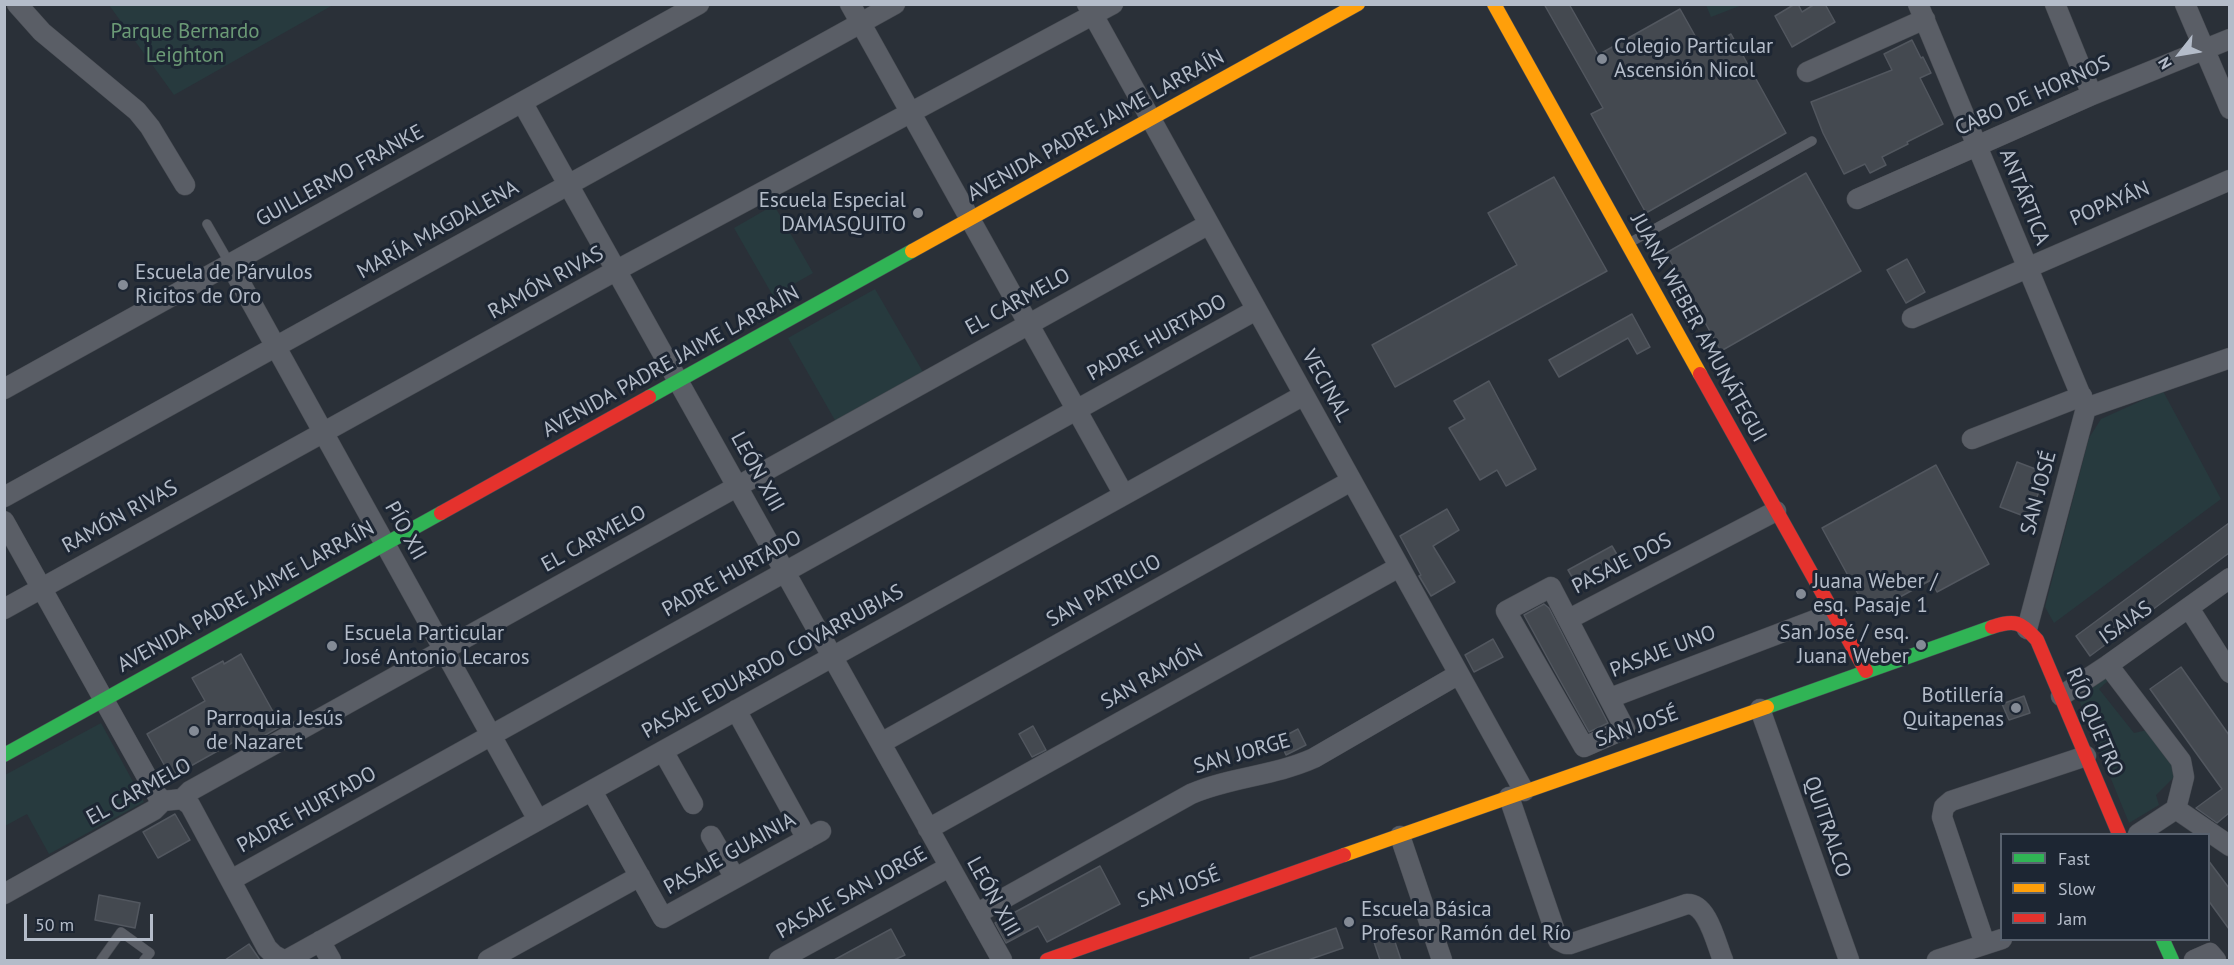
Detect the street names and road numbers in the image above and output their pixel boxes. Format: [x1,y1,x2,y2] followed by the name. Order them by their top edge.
[963,45,1229,207] street label: AVENIDA PADRE JAIME LARRAÍN
[1952,50,2114,142] street label: CABO DE HORNOS
[252,119,428,233] street label: GUILLERMO FRANKE
[1993,145,2055,249] street label: ANTÁRTICA
[353,175,523,285] street label: MARÍA MAGDALENA
[2067,176,2153,232] street label: POPAYÁN
[1625,209,1771,447] street label: JUANA WEBER AMUNÁTEGUI
[484,241,608,325] street label: RAMÓN RIVAS
[961,263,1075,341] street label: EL CARMELO
[538,281,804,443] street label: AVENIDA PADRE JAIME LARRAÍN
[1083,289,1231,387] street label: PADRE HURTADO
[1296,346,1356,426] street label: VECINAL
[725,428,789,516] street label: LEÓN XIII
[2016,448,2062,538] street label: SAN JOSÉ
[58,475,182,559] street label: RAMÓN RIVAS
[379,497,431,565] street label: PÍO XII
[537,500,651,578] street label: EL CARMELO
[113,516,379,678] street label: AVENIDA PADRE JAIME LARRAÍN
[658,525,806,623] street label: PADRE HURTADO
[1568,528,1676,600] street label: PASAJE DOS
[1042,549,1166,633] street label: SAN PATRICIO
[638,579,908,745] street label: PASAJE EDUARDO COVARRUBIAS
[2095,596,2157,650] street label: ISAIAS
[1607,620,1719,684] street label: PASAJE UNO
[1097,639,1207,715] street label: SAN RAMÓN
[2060,664,2128,780] street label: RÍO QUETRO
[1592,701,1682,753] street label: SAN JOSÉ
[1191,728,1293,780] street label: SAN JORGE
[82,753,196,831] street label: EL CARMELO
[233,761,381,859] street label: PADRE HURTADO
[1798,773,1856,881] street label: QUITRALCO
[660,807,800,901] street label: PASAJE GUAINIA
[772,841,932,945] street label: PASAJE SAN JORGE
[961,853,1025,941] street label: LEÓN XIII
[1134,862,1224,914] street label: SAN JOSÉ

